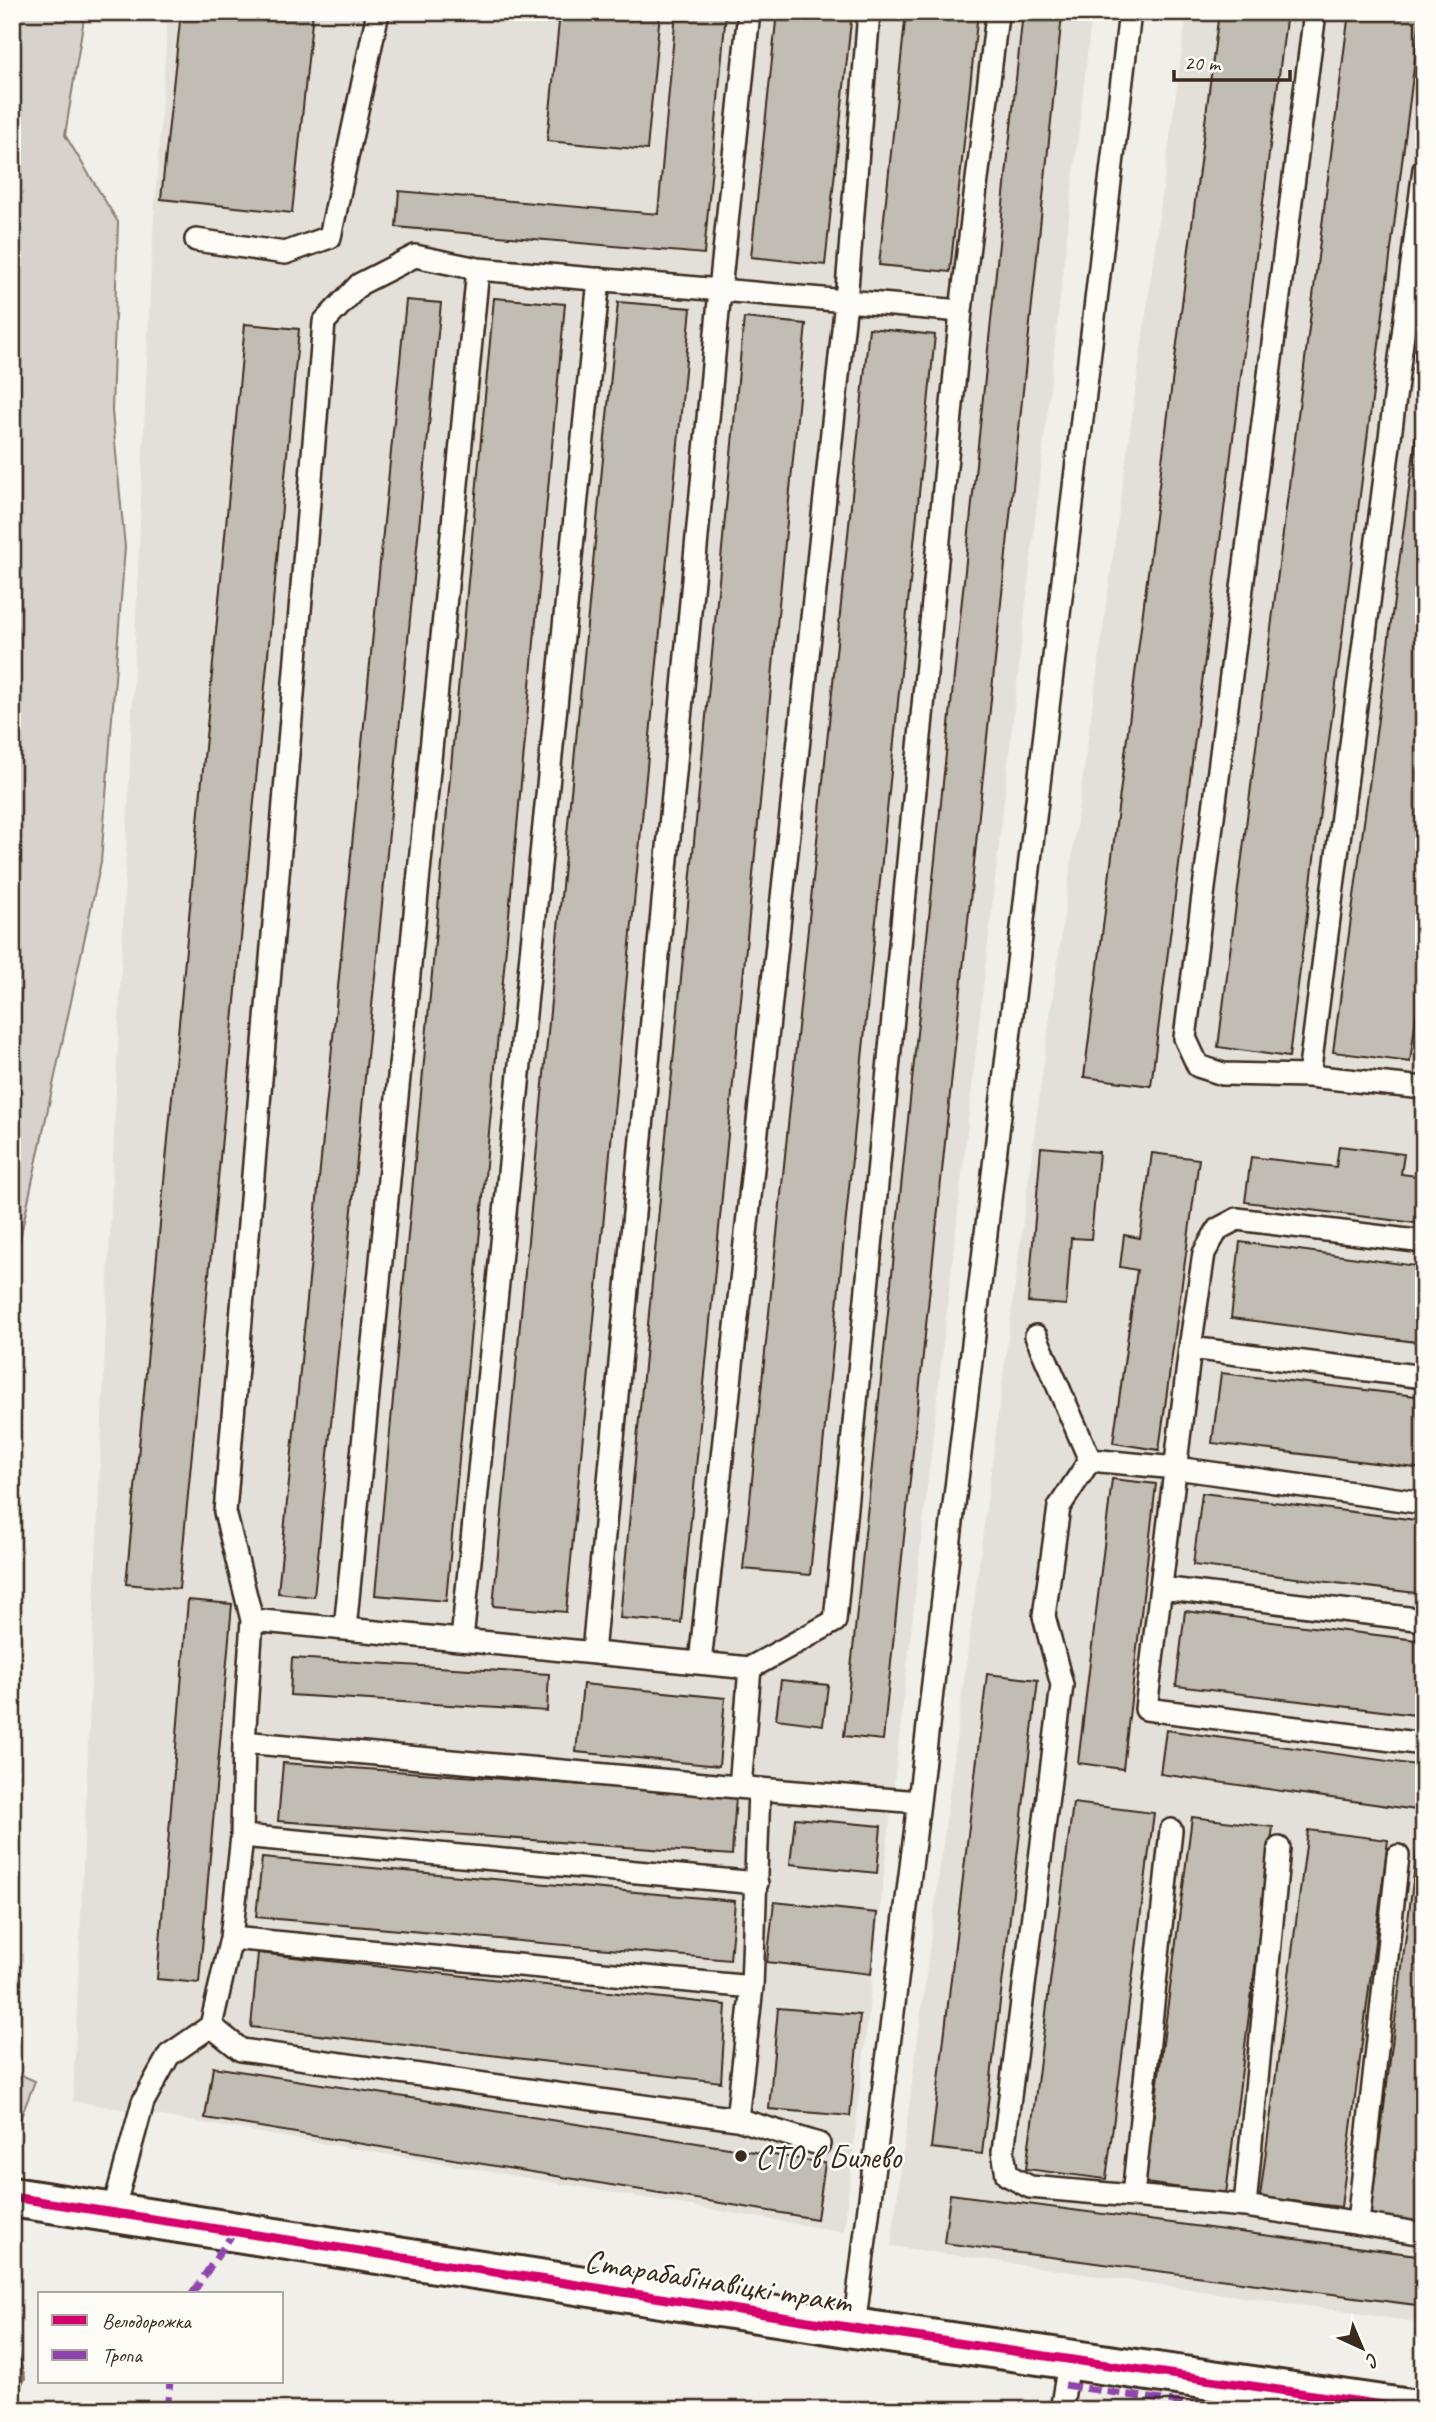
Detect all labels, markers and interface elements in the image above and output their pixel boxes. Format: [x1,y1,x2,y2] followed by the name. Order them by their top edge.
[1174,38,1289,82] scale bar
[1184,50,1222,76] text: 20 m
[755,2136,903,2178] place label: СТО в Билево
[733,2148,749,2164] marker: СТО в Билево
[582,2239,856,2323] street label: Старабабінавіцкі тракт
[38,2292,284,2384] legend
[102,2308,192,2334] text: Велодорожка
[1328,2314,1398,2384] north arrow
[102,2342,143,2368] text: Тропа
[1360,2348,1385,2373] text: С

